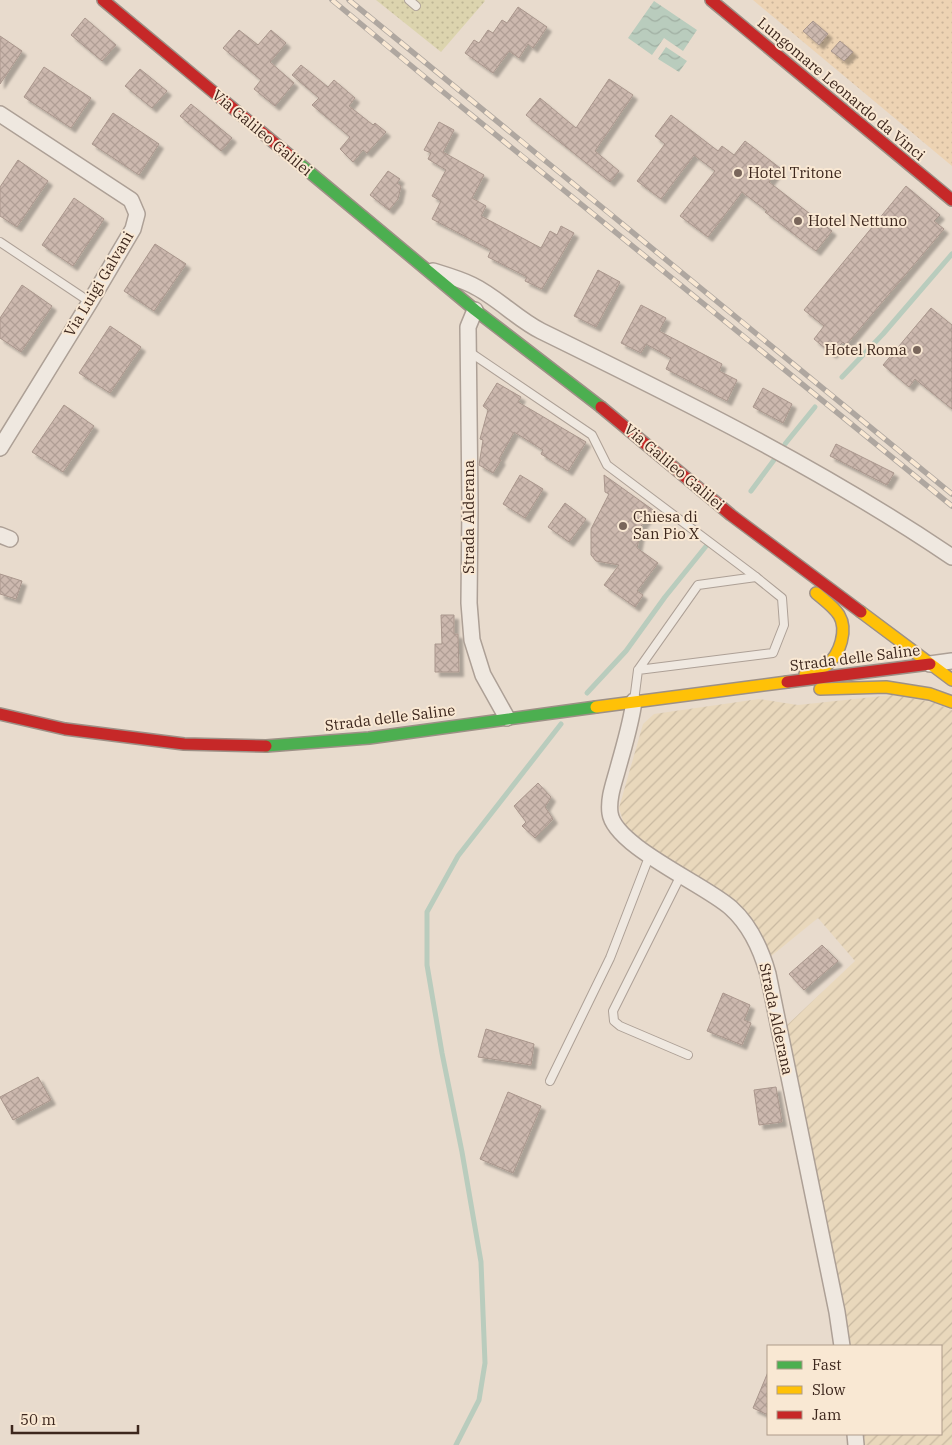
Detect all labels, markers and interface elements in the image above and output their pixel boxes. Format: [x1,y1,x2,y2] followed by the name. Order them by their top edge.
[754,13,929,165] street label: Lungomare Leonardo da Vinci
[209,85,316,180] street label: Via Galileo Galilei
[748,163,842,182] place label: Hotel Tritone
[732,167,744,179] marker: Hotel Tritone
[808,211,907,230] place label: Hotel Nettuno
[792,215,804,227] marker: Hotel Nettuno
[60,228,138,340] street label: Via Luigi Galvani
[825,340,907,359] place label: Hotel Roma
[911,344,923,356] marker: Hotel Roma
[621,419,728,514] street label: Via Galileo Galilei
[459,460,478,574] street label: Strada Alderana
[633,507,699,543] place label: Chiesa di San Pio X
[617,520,629,532] marker: Chiesa di San Pio X
[789,640,921,675] street label: Strada delle Saline
[324,700,456,735] street label: Strada delle Saline
[755,961,798,1077] street label: Strada Alderana
[767,1345,942,1435] legend
[812,1355,842,1374] text: Fast
[812,1380,846,1399] text: Slow
[12,1402,139,1434] scale bar
[812,1405,841,1424] text: Jam
[20,1410,56,1429] text: 50 m

